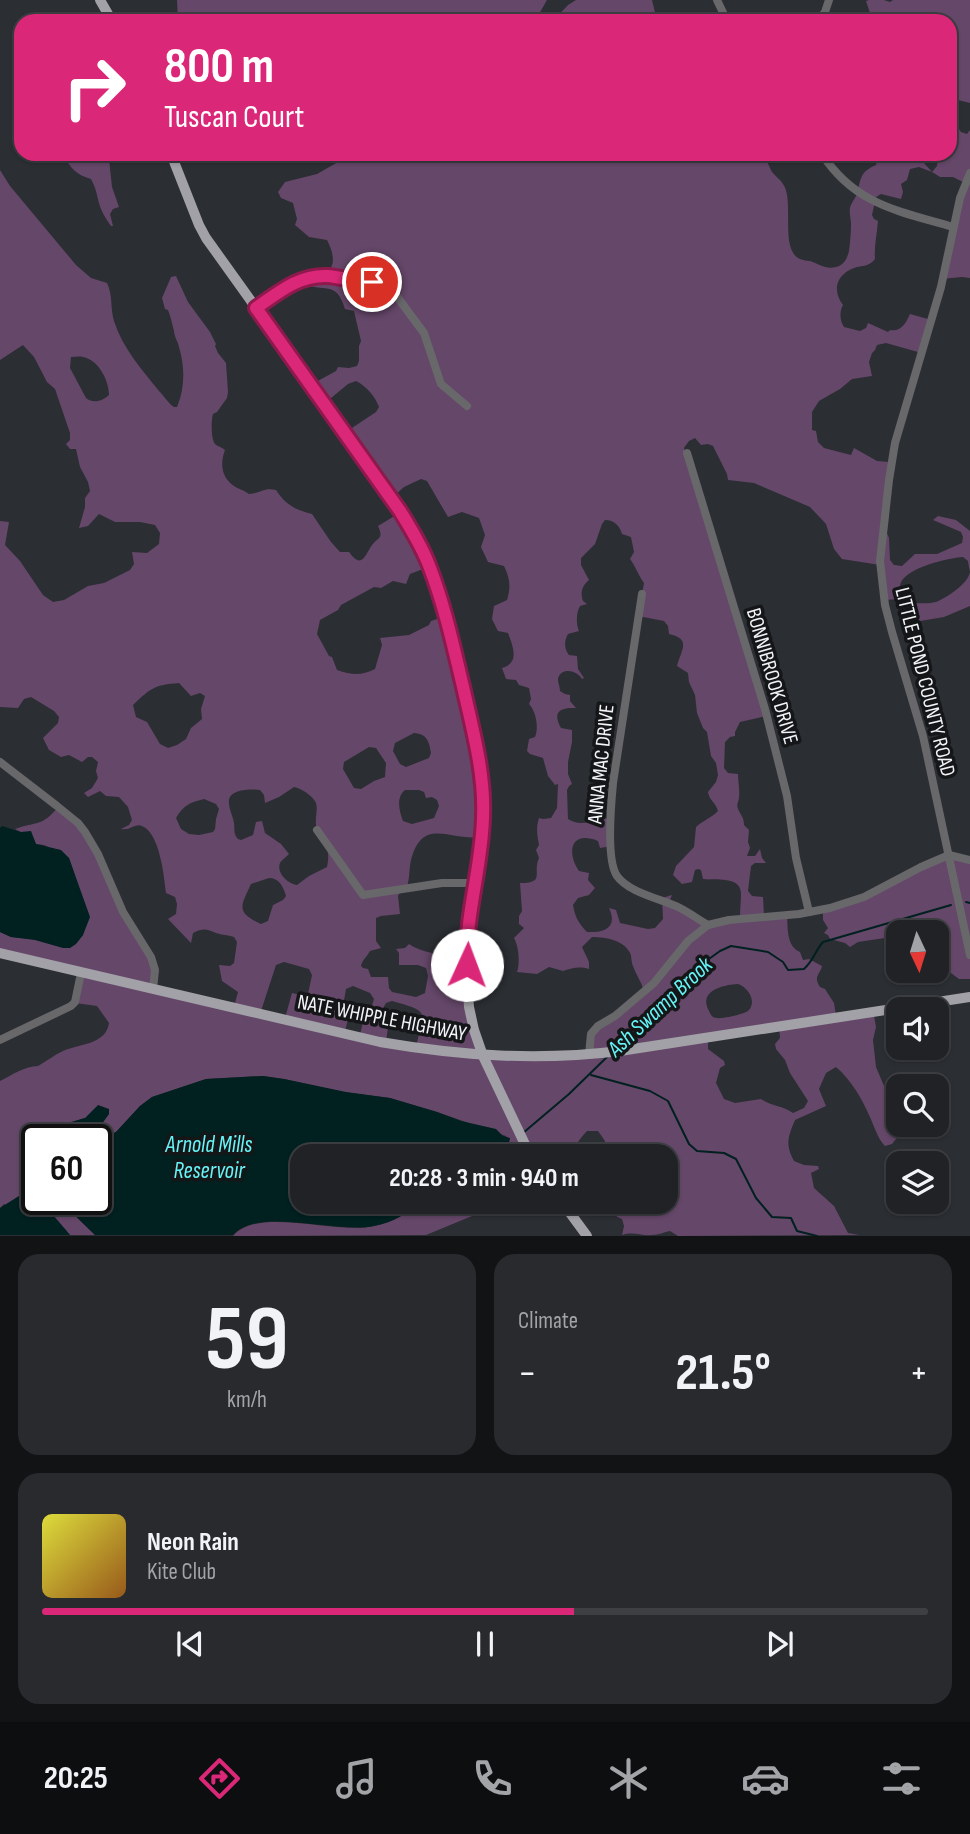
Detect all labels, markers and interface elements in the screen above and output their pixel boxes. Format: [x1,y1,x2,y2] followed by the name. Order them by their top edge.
[164,38,274,97] text: 800 m
[49,42,140,133] icon: right
[164,98,304,137] text: Tuscan Court
[342,252,402,312] pin
[353,263,391,301] icon: arrive
[889,585,961,779] street label: LITTLE POND COUNTY ROAD
[741,605,803,747] street label: BONNIBROOK DRIVE
[582,703,620,826] street label: ANNA MAC DRIVE
[886,920,948,984] north arrow
[886,920,949,1214] map controls
[430,928,504,1002] position arrow
[601,950,719,1063] water label: Ash Swamp Brook
[295,989,469,1047] street label: NATE WHIPPLE HIGHWAY
[886,997,949,1060] button: sound
[886,1074,949,1137] button: search
[21,1124,112,1215] speed limit sign: 60
[165,1131,252,1185] water label: Arnold Mills Reservoir
[886,1151,949,1214] button: layers
[389,1163,579,1194] text: 20:28 · 3 min · 940 m
[205,1286,289,1395] text: 59
[518,1307,578,1335] text: Climate
[675,1342,771,1405] text: 21.5°
[518,1351,537,1396] text: −
[909,1351,928,1396] text: +
[227,1386,267,1414] text: km/h
[147,1527,239,1558] text: Neon Rain
[147,1558,216,1586] text: Kite Club
[171,1625,209,1663] icon: previous
[466,1625,504,1663] icon: pause
[761,1625,799,1663] icon: next
[195,1754,244,1803] icon: directions
[332,1754,381,1803] icon: music
[468,1754,517,1803] icon: phone
[604,1754,653,1803] icon: climate
[741,1754,790,1803] icon: car
[877,1754,926,1803] icon: filters
[44,1759,108,1798] text: 20:25

